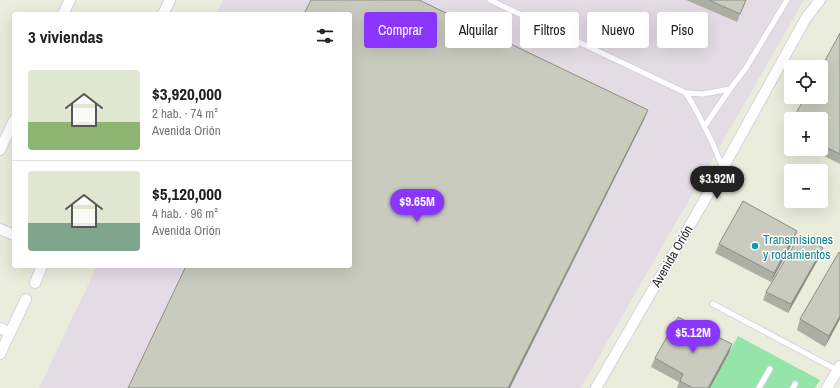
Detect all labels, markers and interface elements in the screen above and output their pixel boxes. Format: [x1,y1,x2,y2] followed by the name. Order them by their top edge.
[364,12,437,48] chip: Comprar
[445,12,512,48] chip: Alquilar
[520,12,579,48] chip: Filtros
[587,12,649,48] chip: Nuevo
[657,12,708,48] chip: Piso
[28,25,103,48] text: 3 viviendas
[314,25,336,47] icon: filters
[784,60,828,208] map controls
[784,60,828,104] button: locate
[152,82,222,105] text: $3,920,000
[60,86,108,134] icon: home
[152,105,218,122] text: 2 hab. · 74 m²
[784,112,828,156] button: +
[152,122,221,139] text: Avenida Orión
[784,164,828,208] button: −
[684,166,750,200] pin: $3.92M
[699,170,735,187] text: $3.92M
[152,182,222,205] text: $5,120,000
[60,187,108,235] icon: home
[384,189,450,223] pin: $9.65M
[399,193,435,210] text: $9.65M
[152,205,218,222] text: 4 hab. · 96 m²
[152,222,221,239] text: Avenida Orión
[647,222,697,291] street label: Avenida Orión
[763,231,833,263] place label: Transmisiones y rodamientos
[750,241,760,251] marker: Transmisiones y rodamientos
[660,320,726,354] pin: $5.12M
[675,324,711,341] text: $5.12M

